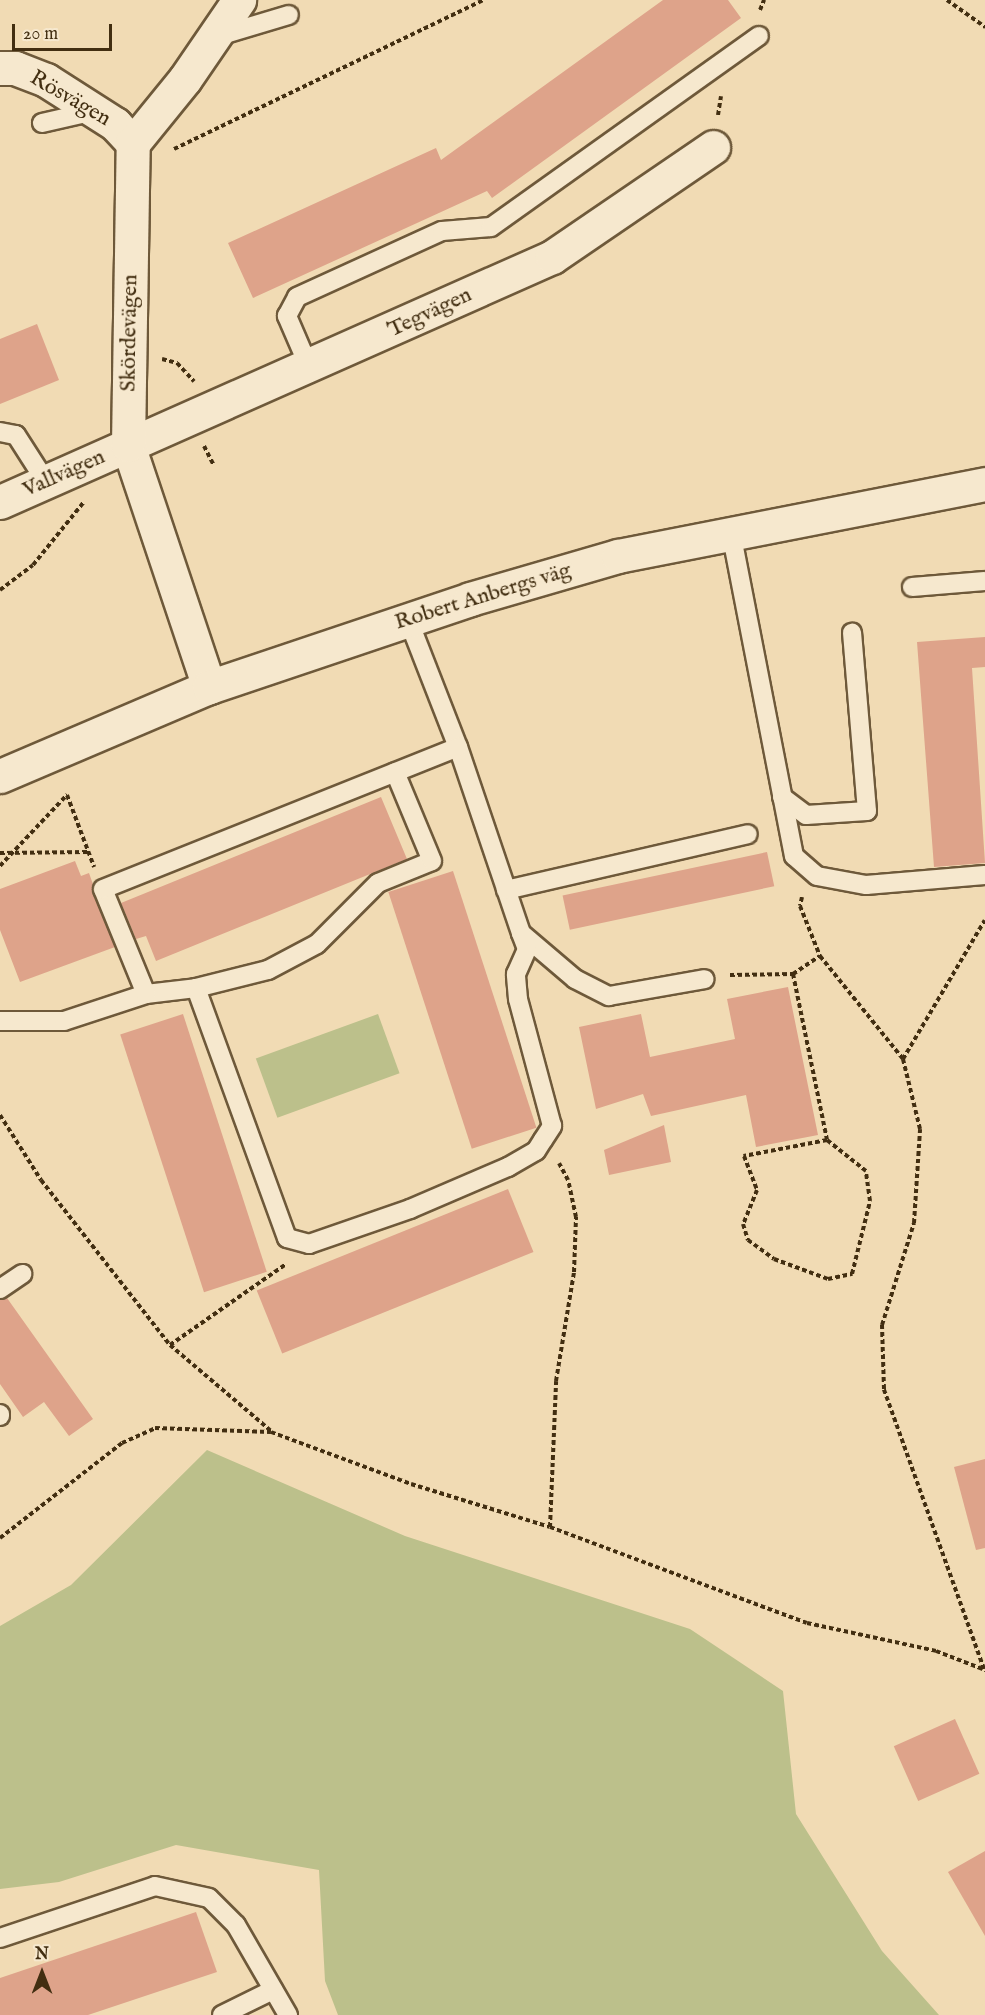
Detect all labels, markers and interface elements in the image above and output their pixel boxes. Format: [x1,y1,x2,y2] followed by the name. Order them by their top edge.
[15,12,116,50] scale bar
[23,23,58,46] text: 20 m
[25,65,115,133] street label: Rösvägen
[116,274,144,392] street label: Skördevägen
[384,282,476,344] street label: Tegvägen
[19,444,109,504] street label: Vallvägen
[392,558,574,636] street label: Robert Anbergs väg
[12,1943,72,2003] north arrow
[35,1945,49,1965] text: N

